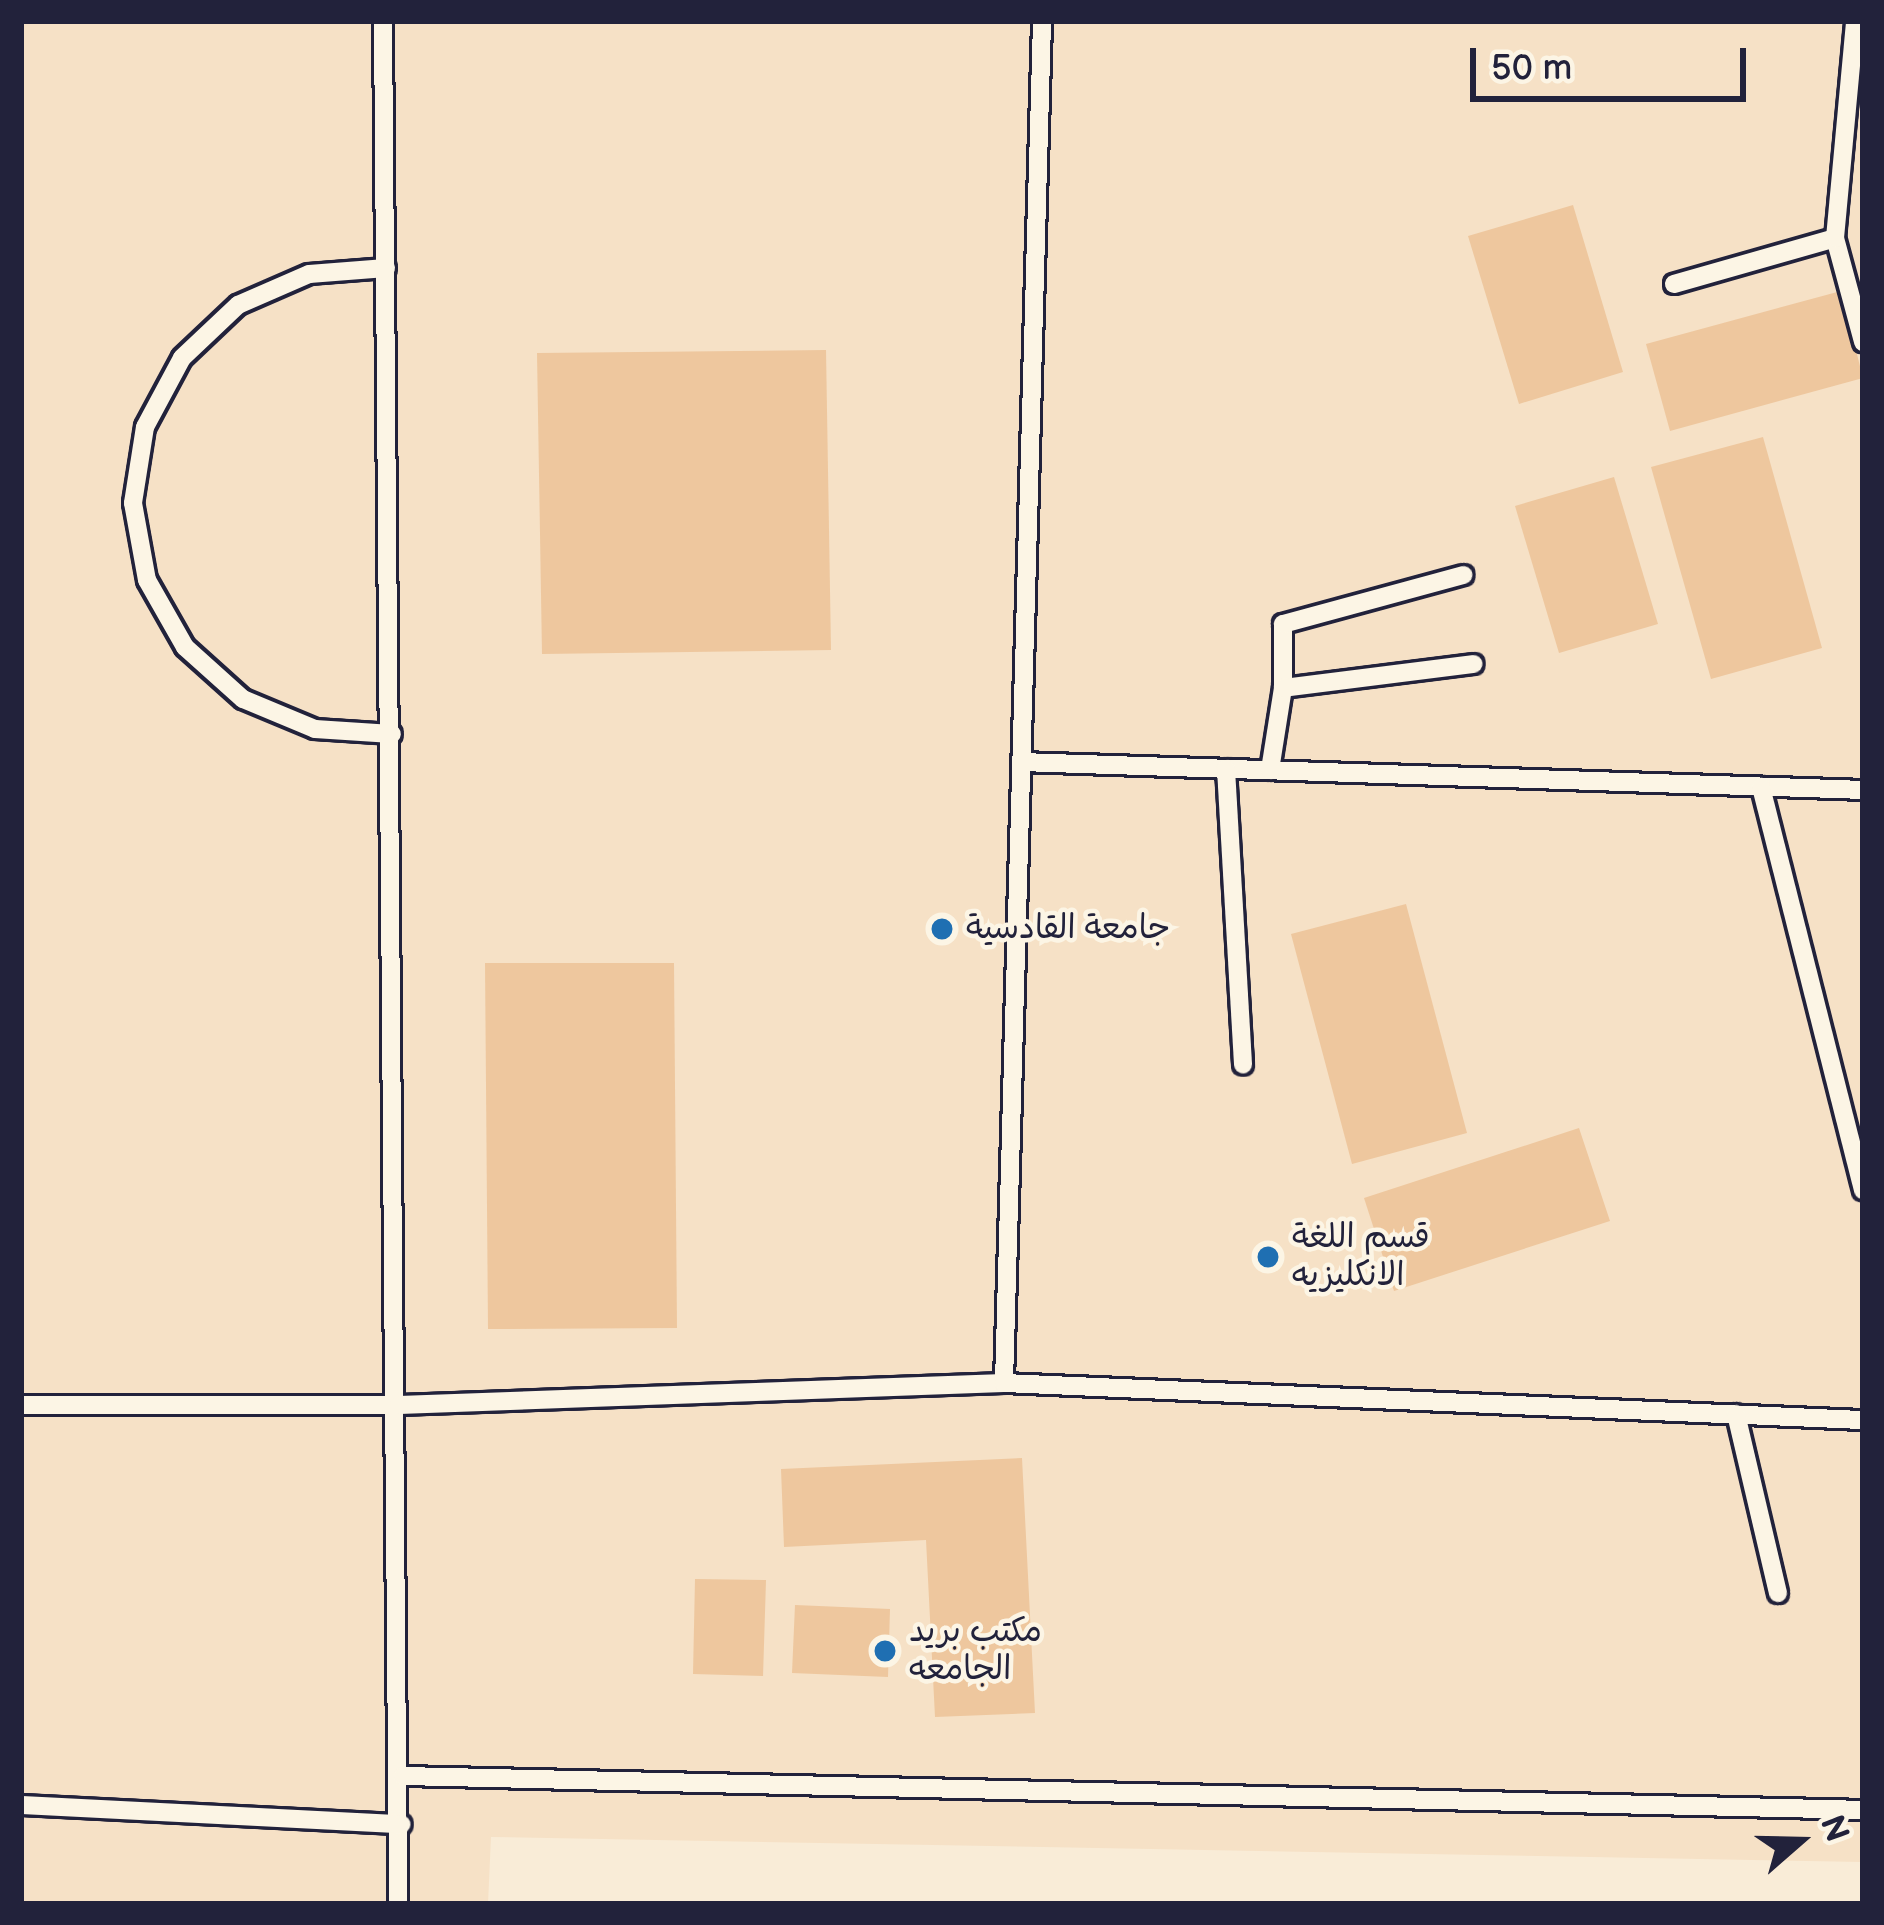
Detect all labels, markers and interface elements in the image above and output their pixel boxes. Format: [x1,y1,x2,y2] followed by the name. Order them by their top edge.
[1476,24,1752,98] scale bar
[1491,47,1572,90] text: 50 m
[966,909,1170,949] place label: جامعة القادسية
[929,916,955,942] marker: جامعة القادسية
[1292,1218,1430,1296] place label: قسم اللغة الانكليزيه
[1255,1244,1281,1270] marker: قسم اللغة الانكليزيه
[909,1612,1042,1690] place label: مكتب بريد الجامعه
[872,1638,898,1664] marker: مكتب بريد الجامعه
[1740,1781,1860,1901] north arrow
[1811,1810,1857,1847] text: N

